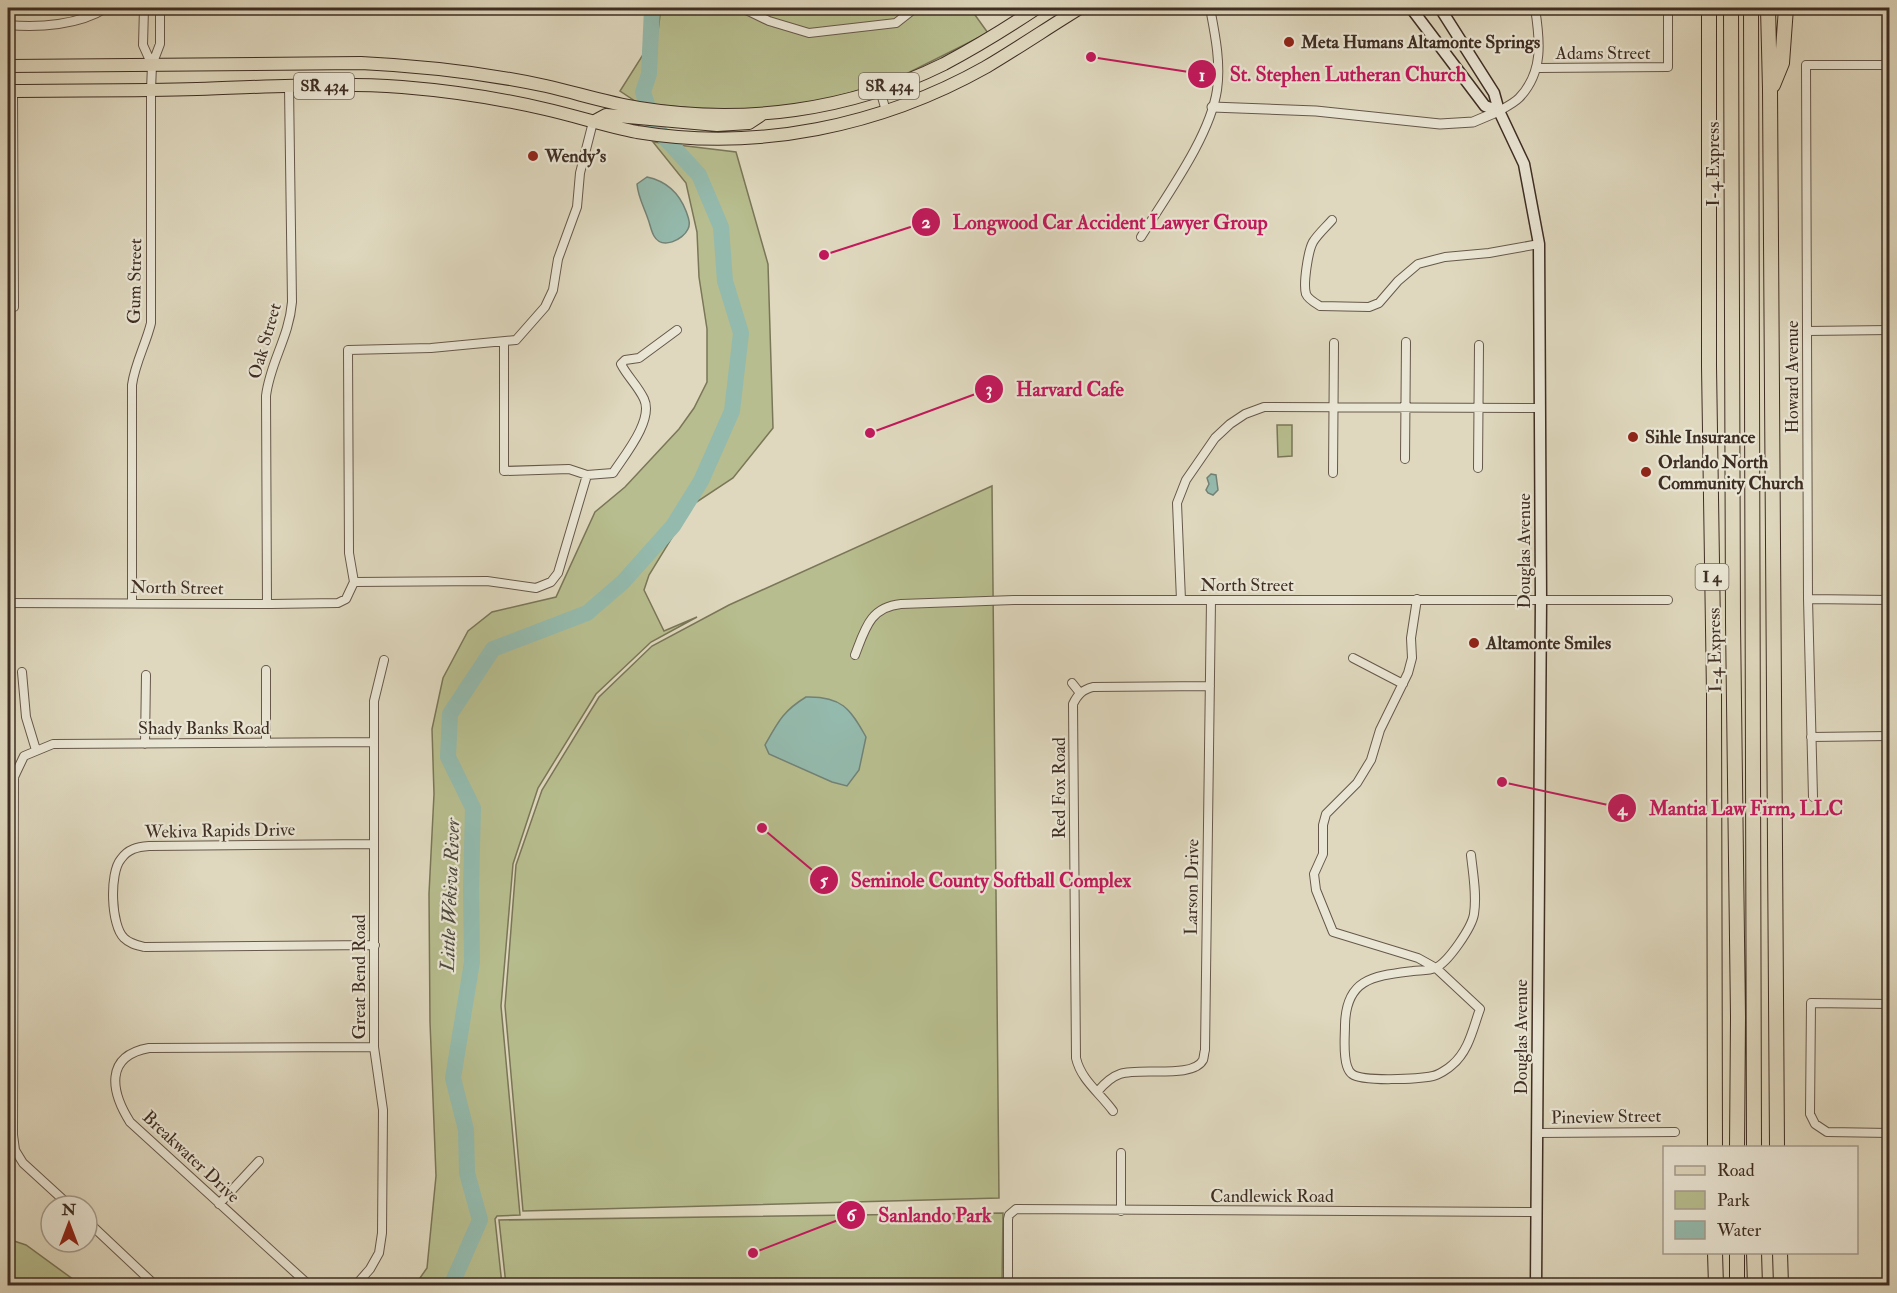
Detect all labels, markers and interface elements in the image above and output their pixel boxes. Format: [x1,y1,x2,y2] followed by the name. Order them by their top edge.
[1300,31,1540,54] place label: Meta Humans Altamonte Springs
[1282,35,1296,49] marker: Meta Humans Altamonte Springs
[1554,42,1651,65] street label: Adams Street
[1187,55,1478,93] callout: St. Stephen Lutheran Church
[1230,62,1467,88] text: St. Stephen Lutheran Church
[1199,64,1205,87] text: 1
[294,73,354,99] road number: SR 434
[859,73,919,99] road number: SR 434
[1702,122,1725,206] street label: I-4 Express
[544,145,606,168] place label: Wendy's
[526,149,540,163] marker: Wendy's
[911,203,1280,241] callout: Longwood Car Accident Lawyer Group
[952,210,1268,236] text: Longwood Car Accident Lawyer Group
[921,211,931,234] text: 2
[123,238,147,324] street label: Gum Street
[243,300,287,382] street label: Oak Street
[1781,320,1804,433] street label: Howard Avenue
[974,370,1136,408] callout: Harvard Cafe
[1016,377,1125,402] text: Harvard Cafe
[986,378,993,401] text: 3
[1645,426,1756,449] place label: Sihle Insurance
[1626,430,1640,444] marker: Sihle Insurance
[1658,451,1804,495] place label: Orlando North Community Church
[1639,465,1653,479] marker: Orlando North Community Church
[1513,493,1536,609] street label: Douglas Avenue
[1696,564,1728,590] road number: I 4
[1200,574,1294,597] street label: North Street
[130,576,224,600] street label: North Street
[1703,607,1727,693] street label: I-4 Express
[1485,632,1611,655] place label: Altamonte Smiles
[1467,636,1481,650] marker: Altamonte Smiles
[138,717,270,740] street label: Shady Banks Road
[1048,737,1071,839] street label: Red Fox Road
[1607,789,1855,827] callout: Mantia Law Firm, LLC
[1648,796,1843,821] text: Mantia Law Firm, LLC
[1616,798,1628,821] text: 4
[435,816,465,973] water label: Little Wekiva River
[144,818,296,844] street label: Wekiva Rapids Drive
[1180,838,1204,935] street label: Larson Drive
[809,861,1143,899] callout: Seminole County Softball Complex
[851,868,1131,894] text: Seminole County Softball Complex
[820,869,829,892] text: 5
[348,914,371,1040] street label: Great Bend Road
[1510,979,1533,1095] street label: Douglas Avenue
[1551,1105,1662,1129] street label: Pineview Street
[137,1106,245,1208] street label: Breakwater Drive
[1663,1146,1858,1254] legend
[1717,1159,1755,1182] text: Road
[1210,1185,1334,1208] street label: Candlewick Road
[1717,1189,1750,1212] text: Park
[39,1194,99,1254] north arrow
[836,1196,1003,1234] callout: Sanlando Park
[61,1200,77,1220] text: N
[878,1203,992,1228] text: Sanlando Park
[846,1204,857,1227] text: 6
[1716,1219,1761,1242] text: Water

